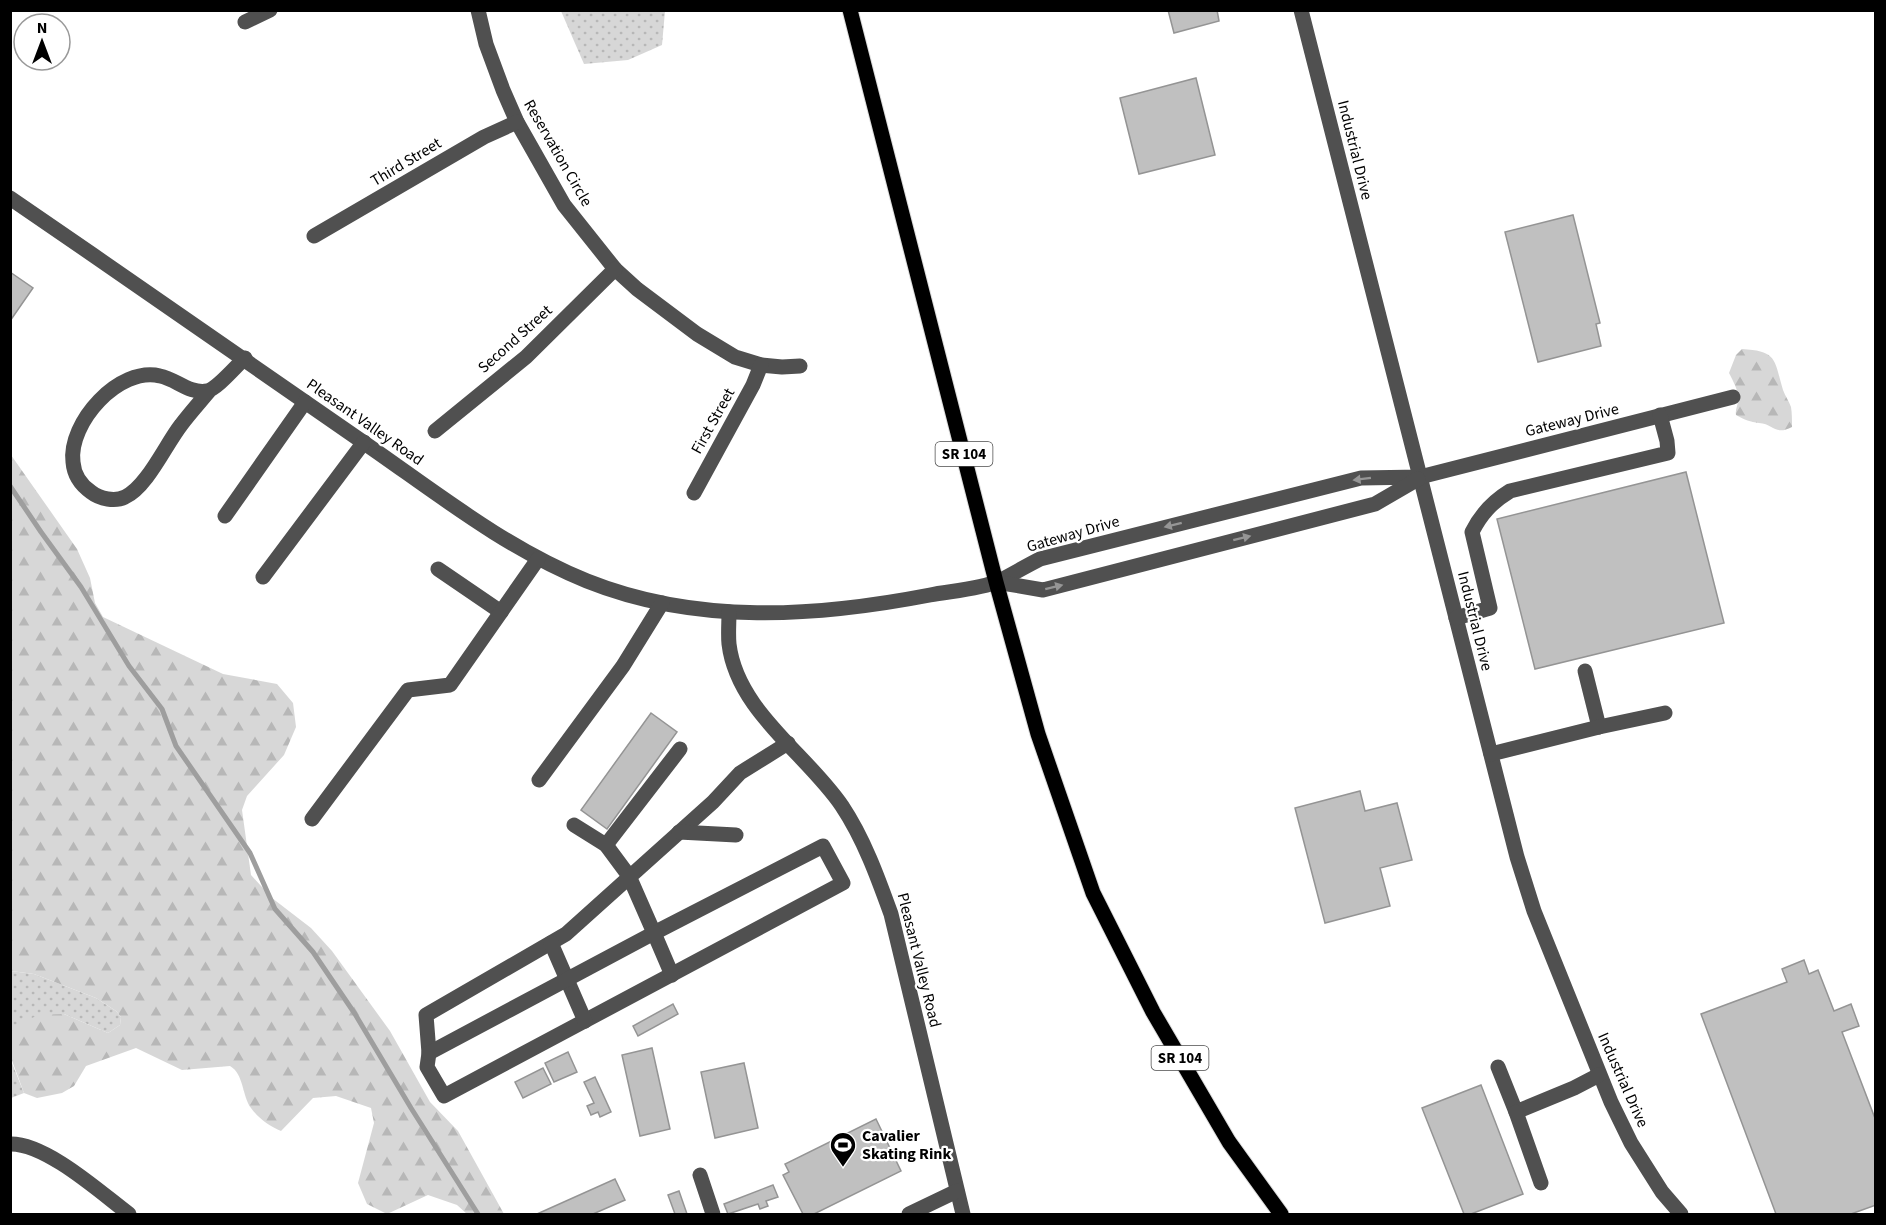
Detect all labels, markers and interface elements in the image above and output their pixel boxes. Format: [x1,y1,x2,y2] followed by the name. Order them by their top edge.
[12,12,72,72] north arrow
[37,17,47,39] text: N
[518,95,598,211] street label: Reservation Circle
[1332,98,1378,202] street label: Industrial Drive
[367,132,446,192] street label: Third Street
[473,299,557,378] street label: Second Street
[302,373,428,471] street label: Pleasant Valley Road
[686,383,740,458] street label: First Street
[1523,398,1621,442] street label: Gateway Drive
[936,442,992,466] road number: SR 104
[1352,474,1371,484] one-way arrow
[1024,510,1122,558] street label: Gateway Drive
[1163,521,1182,531] one-way arrow
[1233,533,1252,543] one-way arrow
[1452,569,1498,673] street label: Industrial Drive
[1045,582,1063,591] one-way arrow
[892,890,946,1030] street label: Pleasant Valley Road
[1592,1029,1654,1131] street label: Industrial Drive
[1152,1046,1208,1070] road number: SR 104
[862,1125,951,1165] place label: Cavalier Skating Rink
[828,1130,858,1168] sports icon: Cavalier Skating Rink

